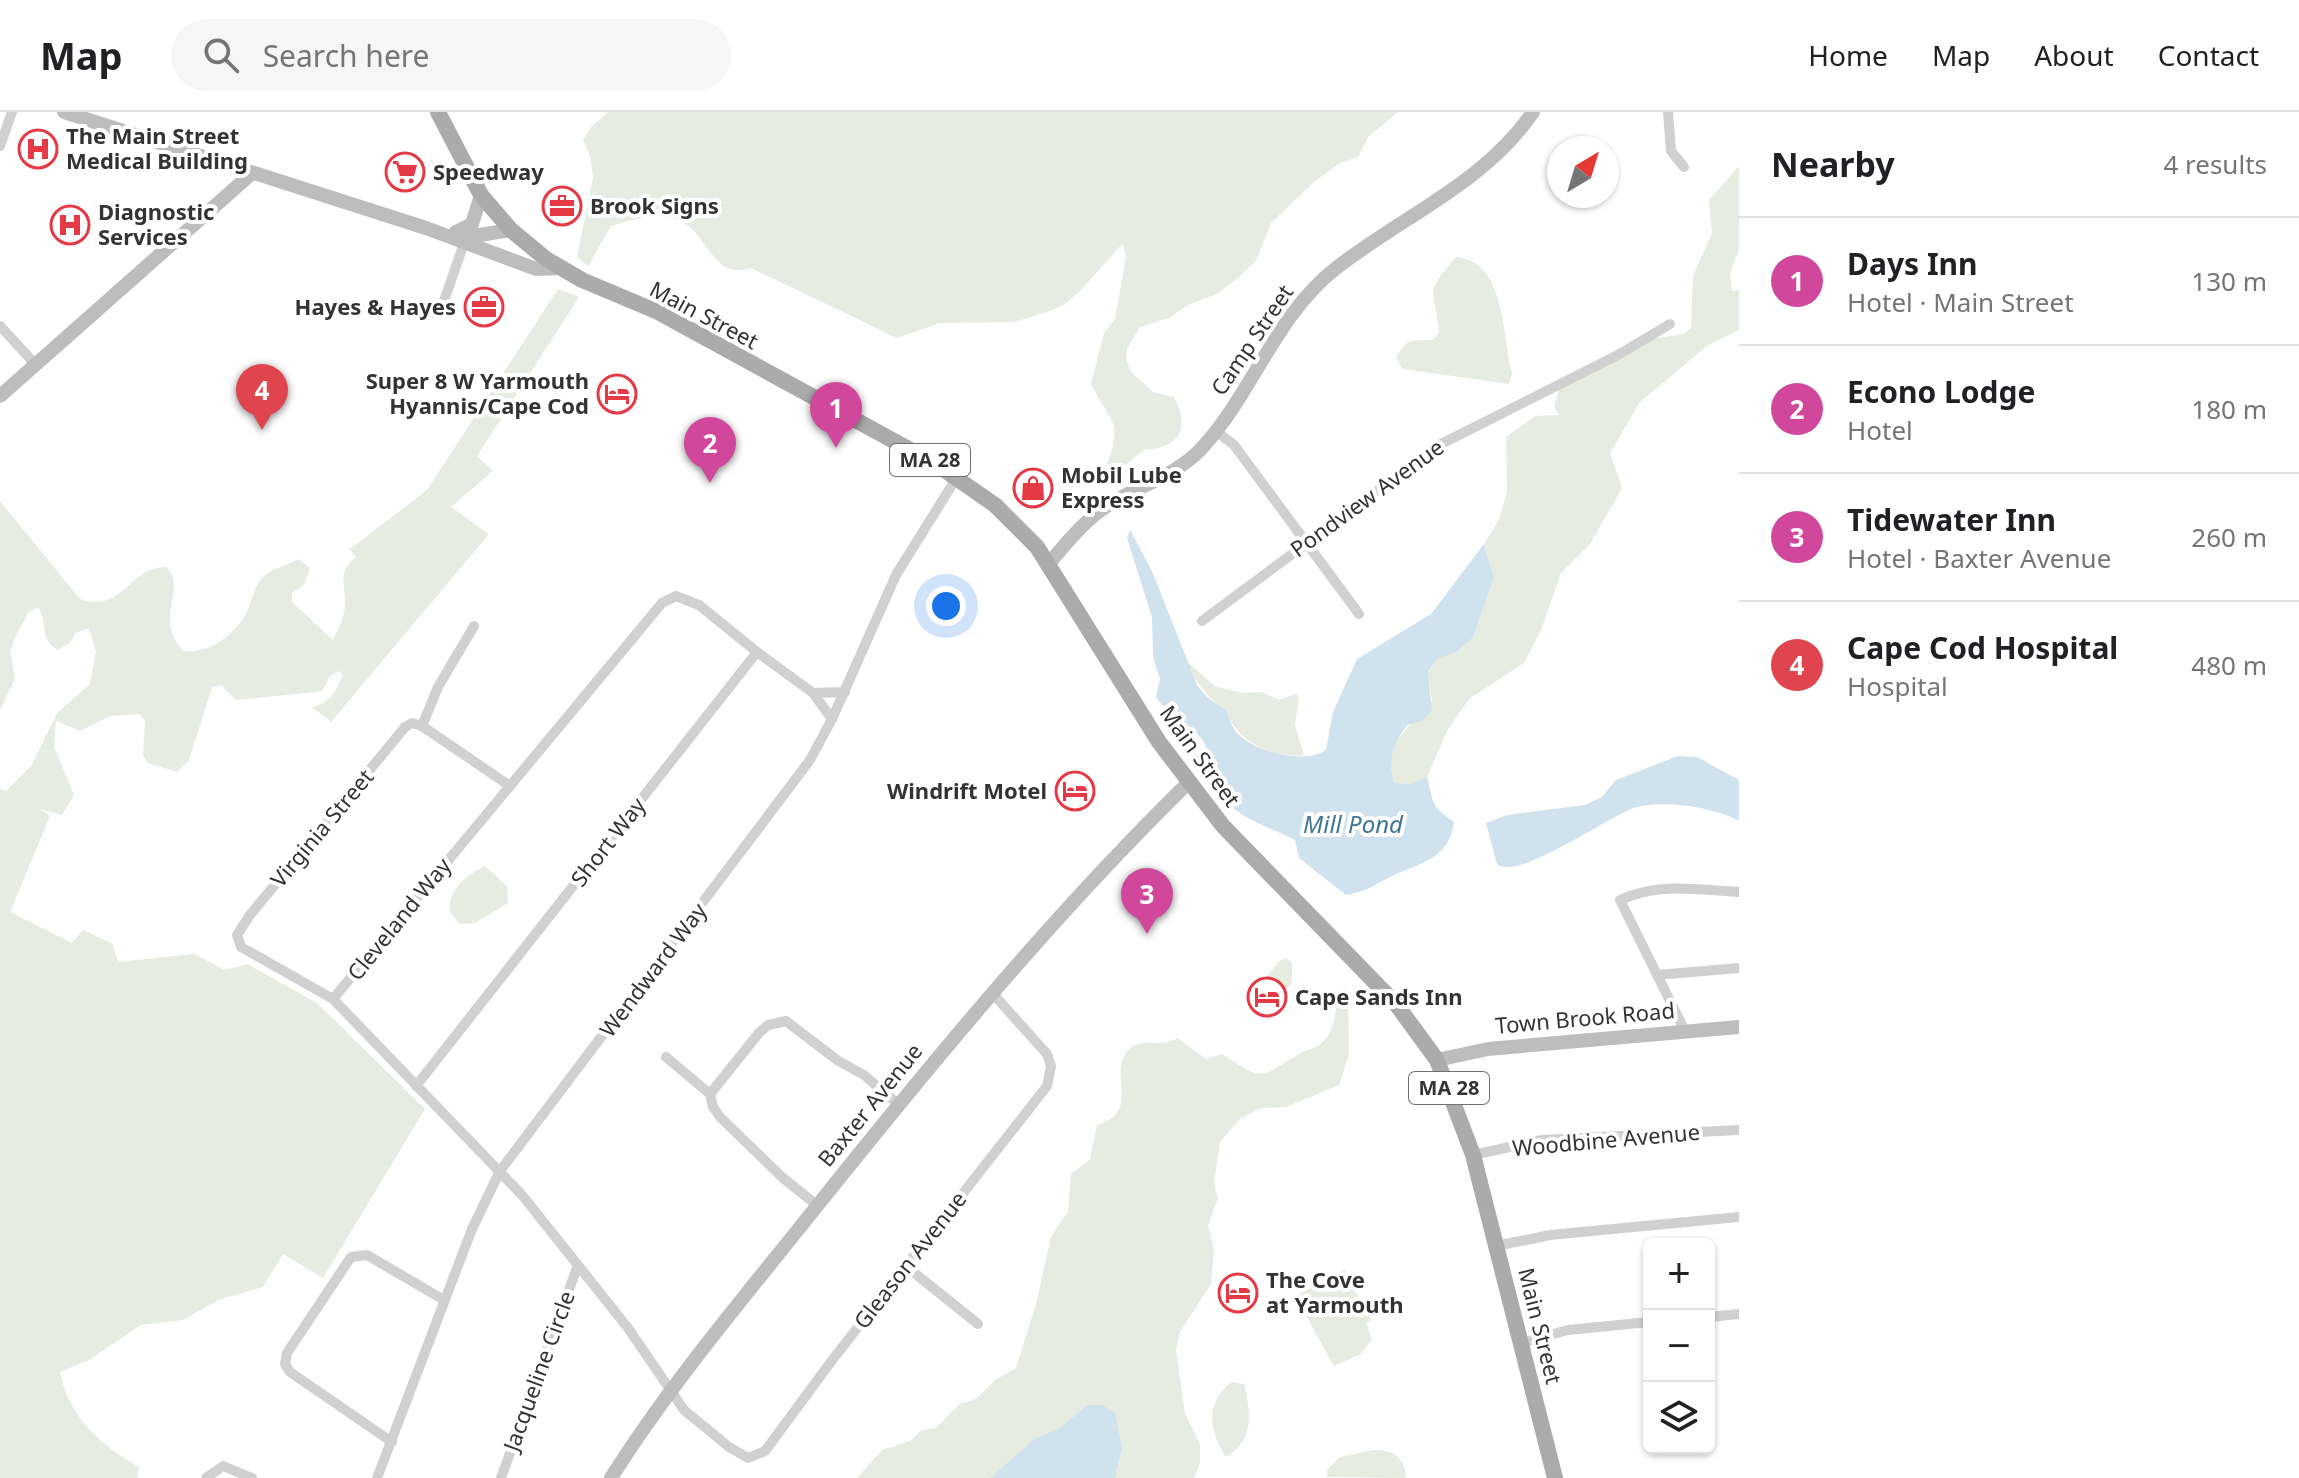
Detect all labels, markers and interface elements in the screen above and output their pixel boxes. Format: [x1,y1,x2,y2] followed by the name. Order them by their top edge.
[171,19,731,91] search box
[40,29,123,81] text: Map
[199,33,243,77] icon: search
[263,35,430,76] text: Search here
[1808,36,1888,74] text: Home
[1932,36,1990,74] text: Map
[2034,36,2114,74] text: About
[2158,36,2259,74] text: Contact
[66,120,248,175] place label: The Main Street Medical Building
[17,128,59,170] hospital icon: The Main Street Medical Building
[1547,136,1619,208] north arrow
[1771,141,1895,187] text: Nearby
[2163,146,2267,182] text: 4 results
[384,151,426,193] supermarket icon: Speedway
[433,156,544,186] place label: Speedway
[541,185,583,227] office icon: Brook Signs
[590,190,719,220] place label: Brook Signs
[98,196,214,251] place label: Diagnostic Services
[49,204,91,246] hospital icon: Diagnostic Services
[1847,243,1978,284] text: Days Inn
[1790,263,1804,299] text: 1
[2191,263,2267,299] text: 130 m
[645,273,764,355] street label: Main Street
[1203,278,1299,401] street label: Camp Street
[1847,284,2074,320] text: Hotel · Main Street
[463,286,505,328] office icon: Hayes & Hayes
[295,291,456,321] place label: Hayes & Hayes
[236,364,288,430] pin: 4
[366,365,589,420] place label: Super 8 W Yarmouth Hyannis/Cape Cod
[1847,371,2035,412] text: Econo Lodge
[596,373,638,415] hotel icon: Super 8 W Yarmouth Hyannis/Cape Cod
[810,382,862,448] pin: 1
[1790,391,1804,427] text: 2
[2191,391,2267,427] text: 180 m
[1847,412,1913,448] text: Hotel
[684,417,736,483] pin: 2
[1284,431,1449,563] street label: Pondview Avenue
[890,444,970,476] road number: MA 28
[1061,459,1182,514] place label: Mobil Lube Express
[1012,467,1054,509] shop icon: Mobil Lube Express
[1847,499,2056,540] text: Tidewater Inn
[1790,519,1804,555] text: 3
[2191,519,2267,555] text: 260 m
[1847,540,2111,576] text: Hotel · Baxter Avenue
[926,586,966,626] your location
[1847,627,2118,668] text: Cape Cod Hospital
[1790,647,1804,683] text: 4
[2191,647,2267,683] text: 480 m
[1847,668,1948,704] text: Hospital
[1154,699,1248,812] street label: Main Street
[263,762,380,893] street label: Virginia Street
[1054,770,1096,812] hotel icon: Windrift Motel
[887,775,1047,805] place label: Windrift Motel
[563,790,652,892] street label: Short Way
[1303,807,1404,840] water label: Mill Pond
[339,850,457,986] street label: Cleveland Way
[1121,868,1173,934] pin: 3
[592,896,713,1043] street label: Wendward Way
[1246,976,1288,1018] hotel icon: Cape Sands Inn
[1295,981,1463,1011] place label: Cape Sands Inn
[1494,994,1676,1040] street label: Town Brook Road
[810,1036,928,1172] street label: Baxter Avenue
[1409,1072,1489,1104] road number: MA 28
[1511,1116,1701,1162] street label: Woodbine Avenue
[846,1184,972,1334] street label: Gleason Avenue
[1643,1238,1715,1454] map controls
[1643,1238,1715,1310] button: +
[1266,1264,1403,1319] place label: The Cove at Yarmouth
[1512,1265,1570,1387] street label: Main Street
[1217,1272,1259,1314] hotel icon: The Cove at Yarmouth
[494,1286,581,1457] street label: Jacqueline Circle
[1643,1310,1715,1382] button: −
[1643,1382,1715,1454] button: layers

